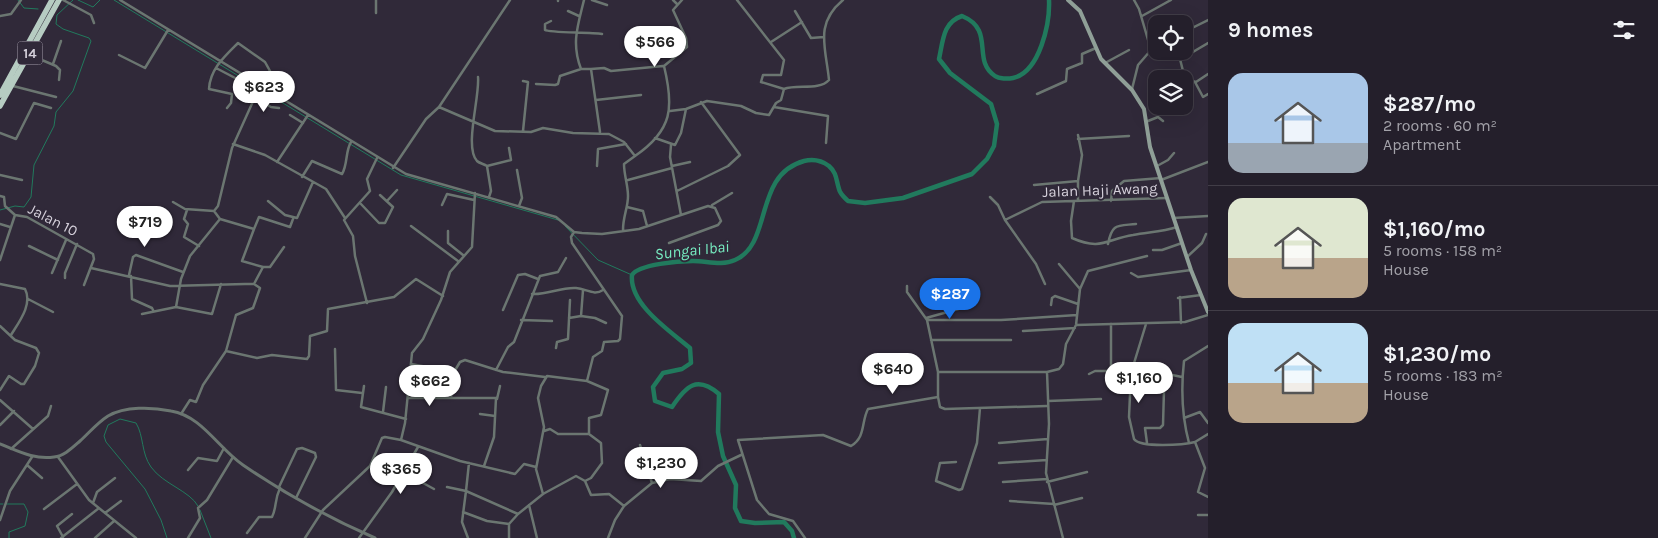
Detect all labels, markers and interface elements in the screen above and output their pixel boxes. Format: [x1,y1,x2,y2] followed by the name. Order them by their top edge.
[1148,15,1193,115] map controls
[1148,15,1193,60] button: locate
[1610,16,1638,44] icon: filters
[1228,18,1313,42] text: 9 homes
[625,26,685,68] pin: $566
[635,32,675,51] text: $566
[18,42,42,64] road number: 14
[234,70,294,113] pin: $623
[1148,70,1193,115] button: layers
[244,77,284,96] text: $623
[1383,92,1476,116] text: $287/mo
[1268,93,1328,153] icon: home
[1383,116,1497,135] text: 2 rooms · 60 m²
[1383,135,1461,154] text: Apartment
[1042,179,1158,201] street label: Jalan Haji Awang
[25,200,81,240] street label: Jalan 10
[115,206,175,248] pin: $719
[128,212,162,231] text: $719
[1383,217,1486,241] text: $1,160/mo
[1268,218,1328,278] icon: home
[654,237,730,263] water label: Sungai Ibai
[1383,241,1502,260] text: 5 rooms · 158 m²
[1383,260,1429,279] text: House
[920,278,980,320] pin: $287
[930,284,970,303] text: $287
[1383,342,1491,366] text: $1,230/mo
[1268,343,1328,403] icon: home
[863,352,923,395] pin: $640
[873,359,913,378] text: $640
[1098,362,1180,404] pin: $1,160
[400,364,460,407] pin: $662
[1383,366,1503,385] text: 5 rooms · 183 m²
[1116,368,1162,387] text: $1,160
[410,371,450,390] text: $662
[1383,385,1429,404] text: House
[620,446,702,489] pin: $1,230
[371,452,431,495] pin: $365
[636,453,686,472] text: $1,230
[381,459,421,478] text: $365

